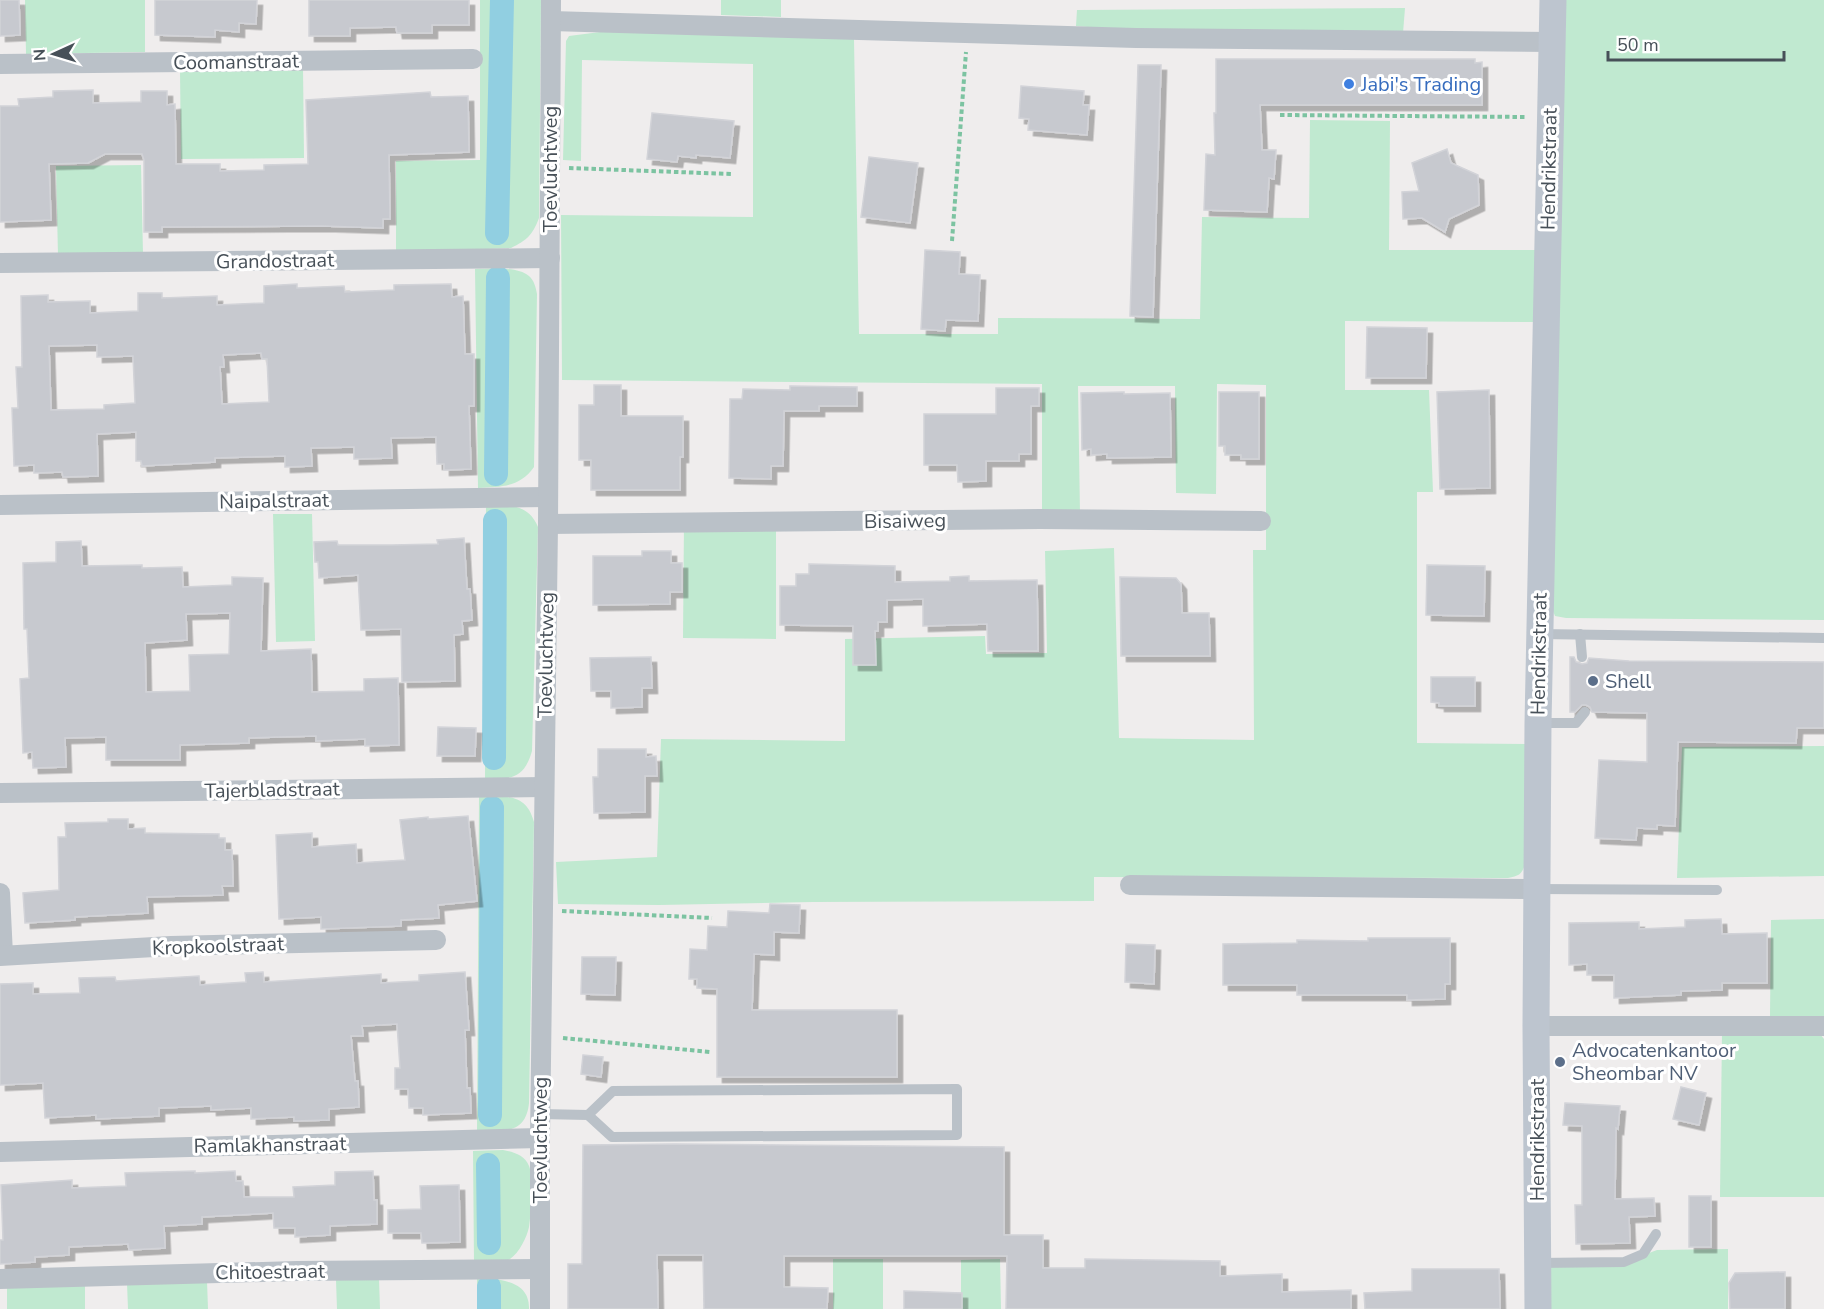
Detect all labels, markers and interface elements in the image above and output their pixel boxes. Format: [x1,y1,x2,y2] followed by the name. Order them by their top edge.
[24,24,84,84] north arrow
[1608,24,1784,62] scale bar
[1617,33,1659,57] text: 50 m
[173,47,300,77] street label: Coomanstraat
[29,48,51,62] text: N
[1360,71,1481,98] place label: Jabi's Trading
[1342,77,1356,91] marker: Jabi's Trading
[537,106,564,232] street label: Toevluchtweg
[1534,107,1564,230] street label: Hendrikstraat
[216,246,335,276] street label: Grandostraat
[219,487,330,515] street label: Naipalstraat
[864,507,946,535] street label: Bisaiweg
[531,592,561,718] street label: Toevluchtweg
[1524,592,1554,715] street label: Hendrikstraat
[1605,668,1651,695] place label: Shell
[1586,674,1600,688] marker: Shell
[204,775,341,805] street label: Tajerbladstraat
[152,930,285,962] street label: Kropkoolstraat
[1572,1037,1736,1087] place label: Advocatenkantoor Sheombar NV
[1553,1055,1567,1069] marker: Advocatenkantoor Sheombar NV
[527,1077,554,1203] street label: Toevluchtweg
[1524,1078,1551,1201] street label: Hendrikstraat
[193,1130,348,1160] street label: Ramlakhanstraat
[215,1258,326,1286] street label: Chitoestraat

